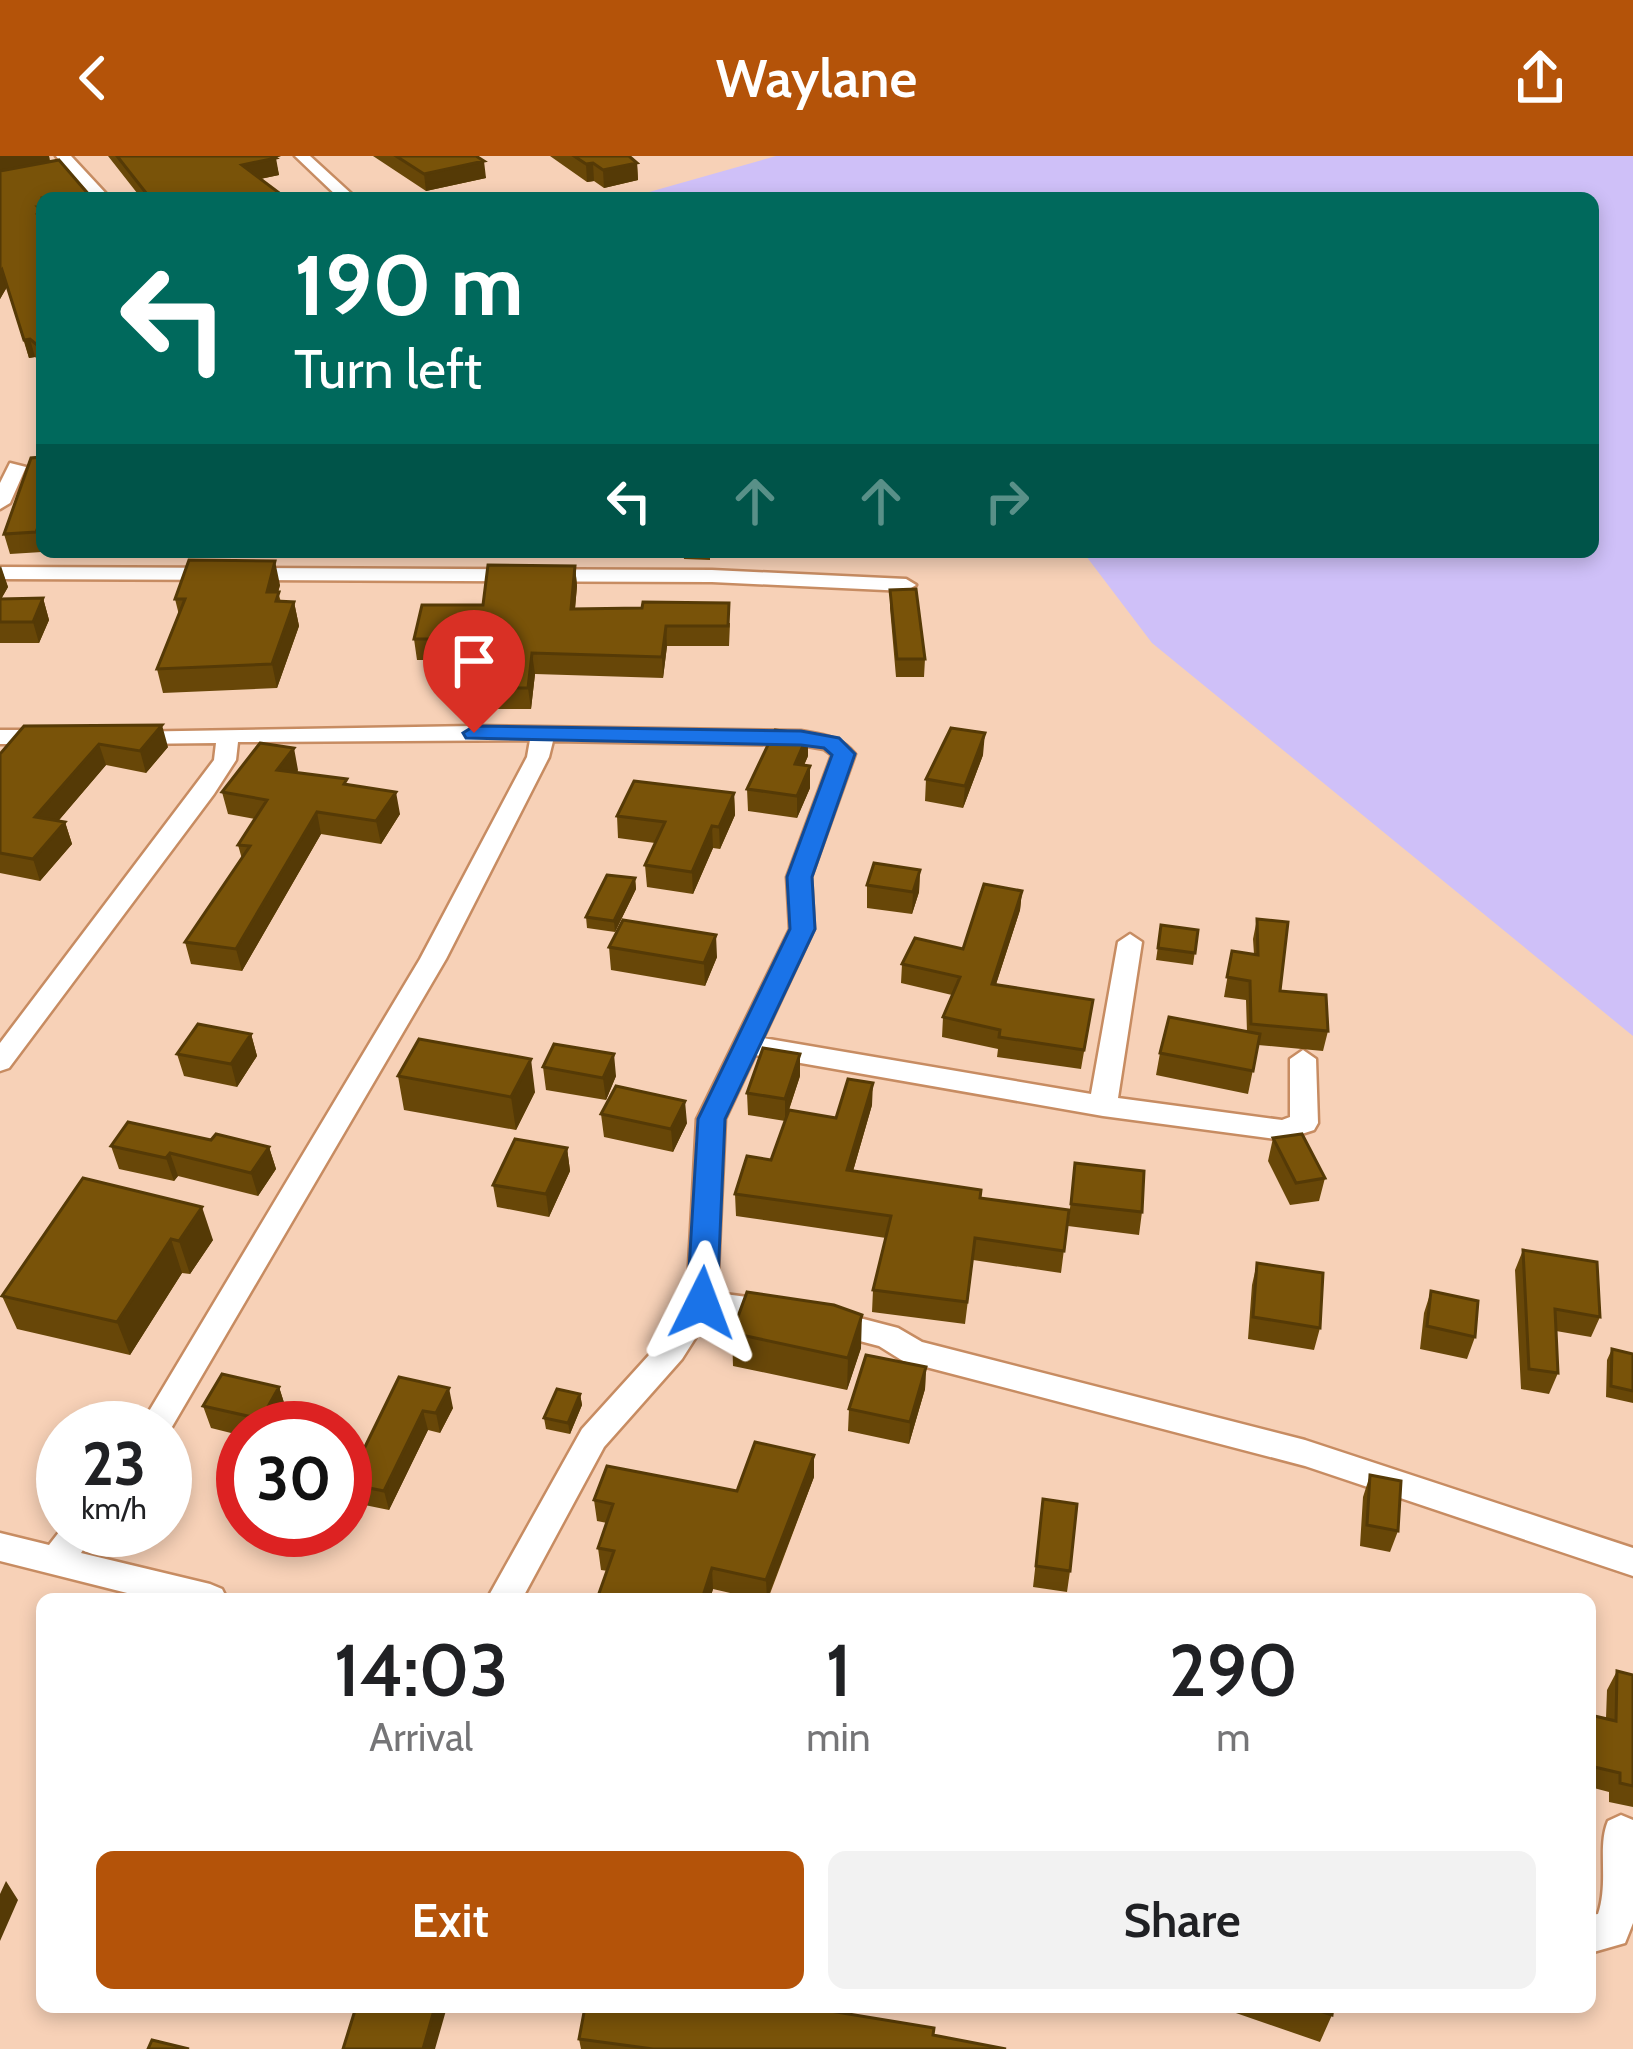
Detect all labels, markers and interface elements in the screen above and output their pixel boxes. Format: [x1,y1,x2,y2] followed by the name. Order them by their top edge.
[60,45,126,111] icon: back
[716,45,917,111] text: Waylane
[1507,45,1573,111] icon: share
[294,234,523,336] text: 190 m
[96,240,252,396] icon: left
[294,336,482,402] text: Turn left
[596,468,662,534] icon: left
[722,468,788,534] icon: ahead
[848,468,914,534] icon: ahead
[974,468,1040,534] icon: right
[423,610,525,733] pin
[441,628,507,694] icon: arrive
[639,1240,765,1366] position arrow
[216,1401,372,1557] speed limit sign: 30
[82,1427,146,1500] text: 23
[81,1490,147,1527] text: km/h
[334,1627,508,1714] text: 14:03
[826,1627,851,1714] text: 1
[1169,1627,1298,1714] text: 290
[369,1713,473,1761] text: Arrival
[806,1713,871,1761] text: min
[1216,1713,1250,1761] text: m
[96,1851,804,1989] button: Exit
[828,1851,1536,1989] button: Share

